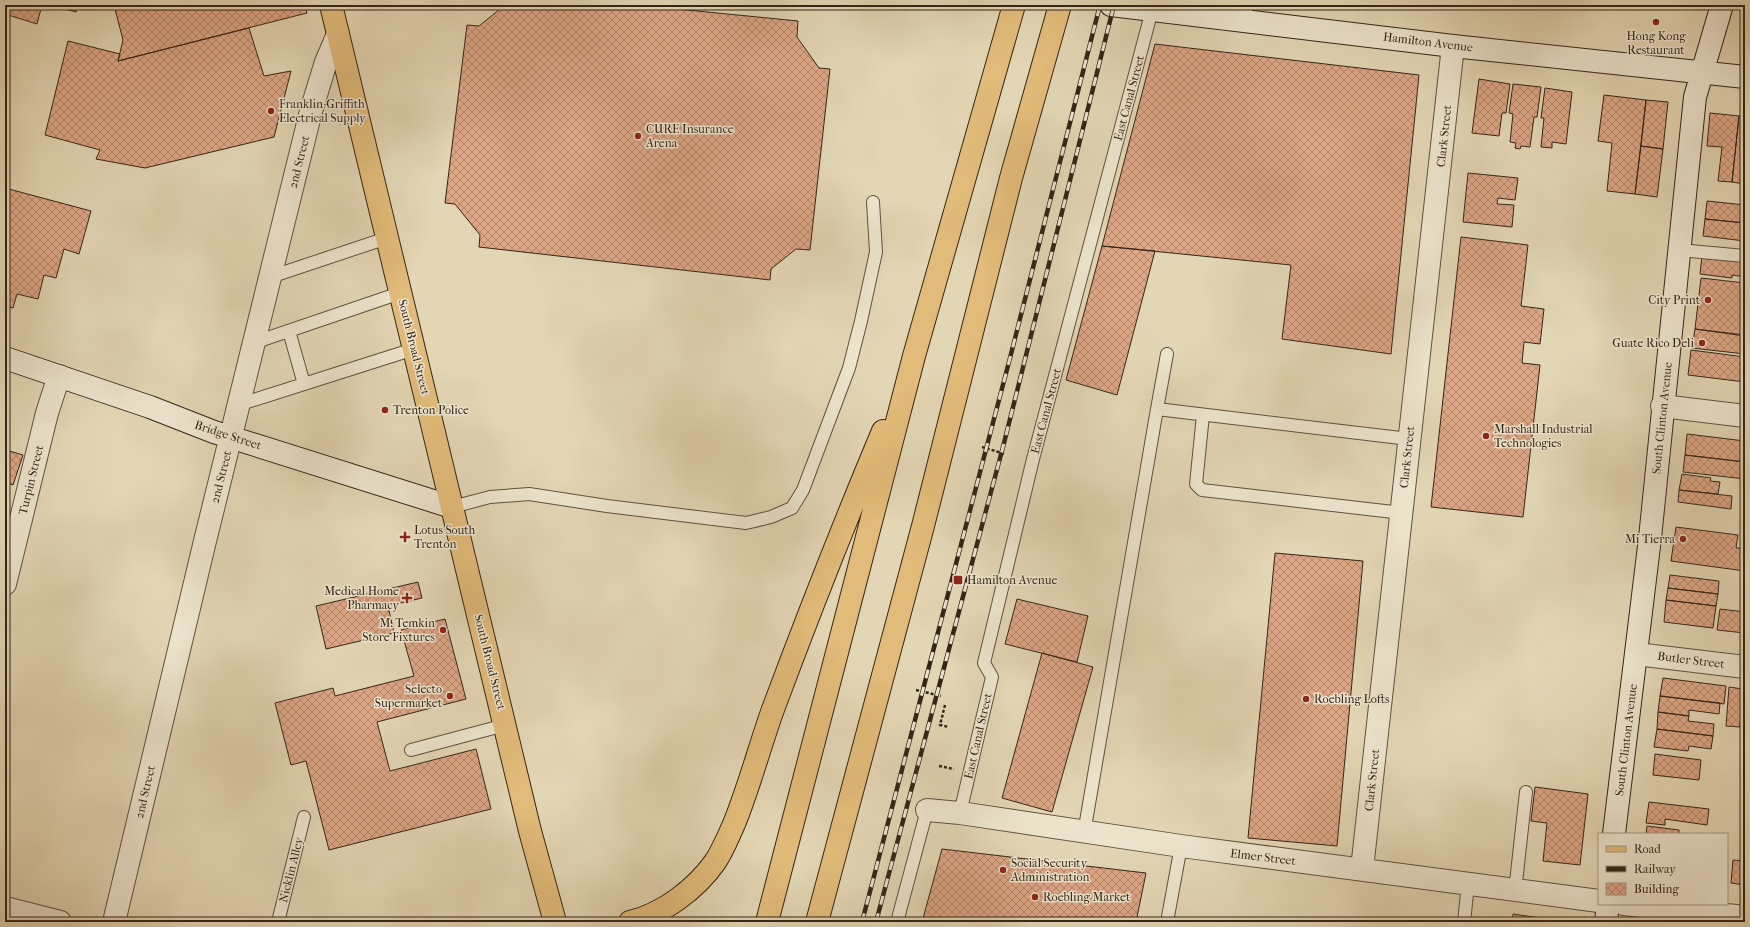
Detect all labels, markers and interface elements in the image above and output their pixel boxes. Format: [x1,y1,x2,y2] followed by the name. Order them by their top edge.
[1651,17,1661,27] marker: Hong Kong Restaurant
[1626,29,1686,57] place label: Hong Kong Restaurant
[1382,30,1474,54] street label: Hamilton Avenue
[1111,53,1147,142] street label: East Canal Street
[279,97,366,125] place label: Franklin-Griffith Electrical Supply
[1434,104,1454,168] street label: Clark Street
[266,106,276,116] marker: Franklin-Griffith Electrical Supply
[645,122,734,150] place label: CURE Insurance Arena
[633,131,643,141] marker: CURE Insurance Arena
[286,133,312,190] street label: 2nd Street
[1648,293,1701,307] place label: City Print
[1703,295,1713,305] marker: City Print
[395,298,433,397] street label: South Broad Street
[1612,336,1694,350] place label: Guate Rico Deli
[1697,338,1707,348] marker: Guate Rico Deli
[1649,361,1675,475] street label: South Clinton Avenue
[1028,366,1064,455] street label: East Canal Street
[393,403,469,417] place label: Trenton Police
[380,405,390,415] marker: Trenton Police
[193,418,264,453] street label: Bridge Street
[1494,422,1593,450] place label: Marshall Industrial Technologies
[1397,425,1417,489] street label: Clark Street
[1481,431,1491,441] marker: Marshall Industrial Technologies
[16,443,47,516] street label: Turpin Street
[208,448,234,505] street label: 2nd Street
[414,523,476,551] place label: Lotus South Trenton
[399,531,411,543] marker: Lotus South Trenton
[1625,532,1675,546] place label: Mi Tierra
[1678,534,1688,544] marker: Mi Tierra
[967,573,1057,587] place label: Hamilton Avenue
[952,574,964,586] marker: Hamilton Avenue
[324,584,400,612] place label: Medical Home Pharmacy
[402,593,412,603] marker: Medical Home Pharmacy
[471,613,509,712] street label: South Broad Street
[362,616,436,644] place label: M. Temkin Store Fixtures
[438,625,448,635] marker: M. Temkin Store Fixtures
[1657,649,1726,671] street label: Butler Street
[375,682,443,710] place label: Selecto Supermarket
[1612,683,1640,797] street label: South Clinton Avenue
[445,691,455,701] marker: Selecto Supermarket
[961,691,995,780] street label: East Canal Street
[1314,692,1390,706] place label: Roebling Lofts
[1301,694,1311,704] marker: Roebling Lofts
[1362,748,1382,812] street label: Clark Street
[132,763,158,820] street label: 2nd Street
[1598,833,1728,905] legend
[276,835,306,904] street label: Nicklin Alley
[1634,842,1661,856] text: Road
[1229,846,1297,868] street label: Elmer Street
[1010,856,1089,884] place label: Social Security Administration
[1634,862,1676,876] text: Railway
[998,865,1008,875] marker: Social Security Administration
[1634,882,1679,896] text: Building
[1043,890,1131,904] place label: Roebling Market
[1030,892,1040,902] marker: Roebling Market

